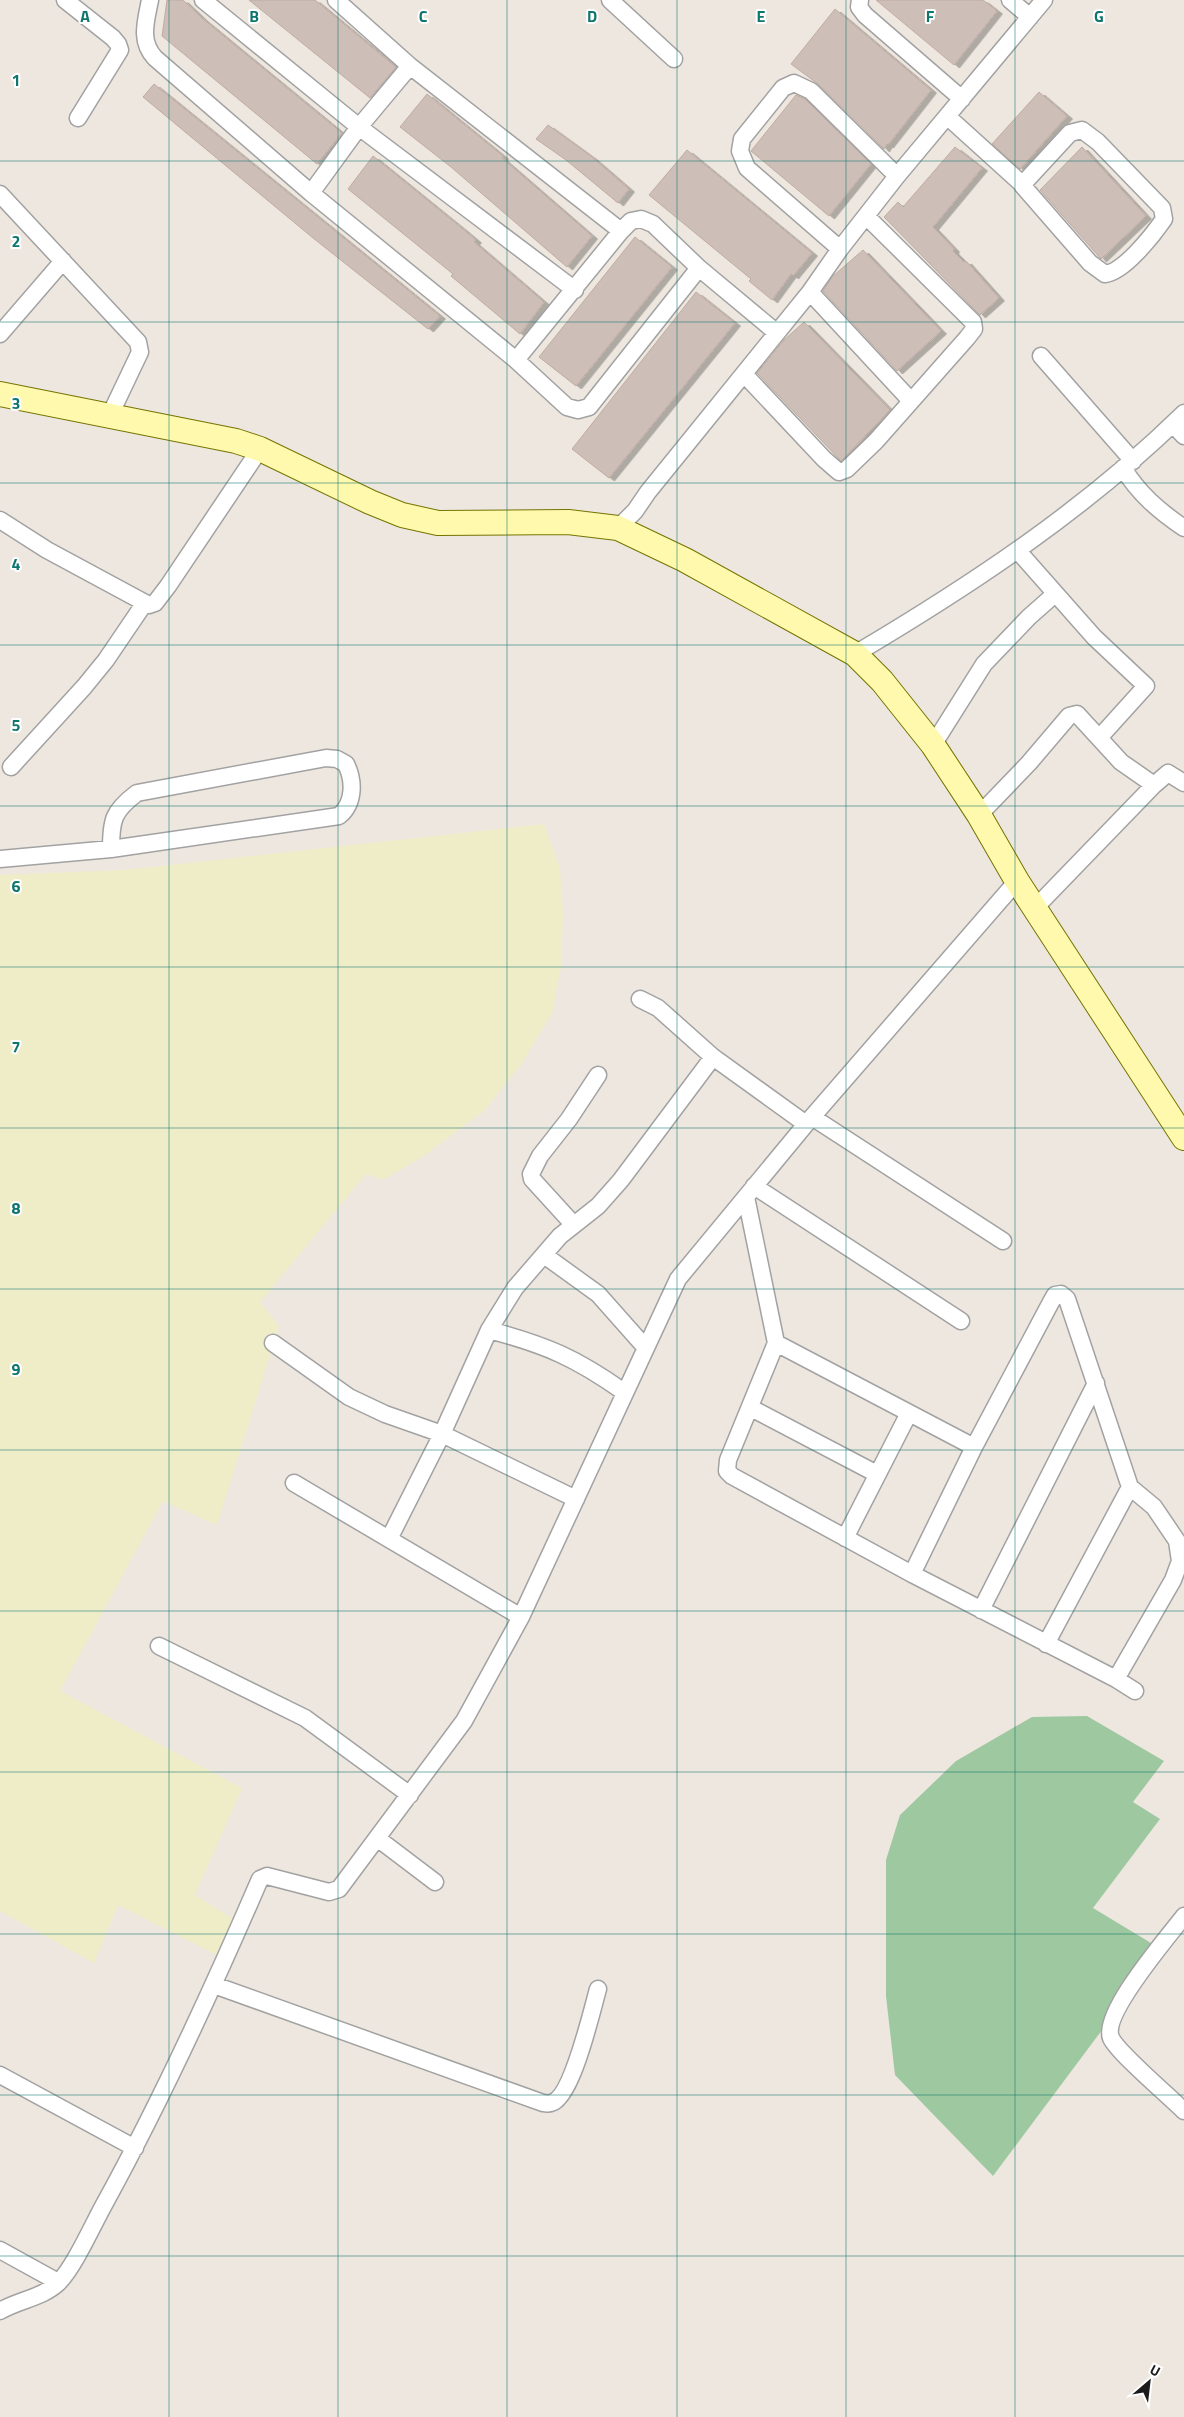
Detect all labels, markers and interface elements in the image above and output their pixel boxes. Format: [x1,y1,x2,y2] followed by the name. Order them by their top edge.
[80,4,90,28] text: A
[249,4,259,28] text: B
[419,4,428,28] text: C
[587,4,597,28] text: D
[757,4,766,28] text: E
[926,4,935,28] text: F
[1094,4,1104,28] text: G
[12,68,20,92] text: 1
[12,229,20,253] text: 2
[12,391,20,415] text: 3
[12,552,21,576] text: 4
[12,713,21,737] text: 5
[12,874,21,898] text: 6
[12,1035,20,1059] text: 7
[12,1196,21,1220] text: 8
[12,1357,21,1381] text: 9
[1124,2357,1174,2407] north arrow
[1146,2359,1164,2382] text: U

